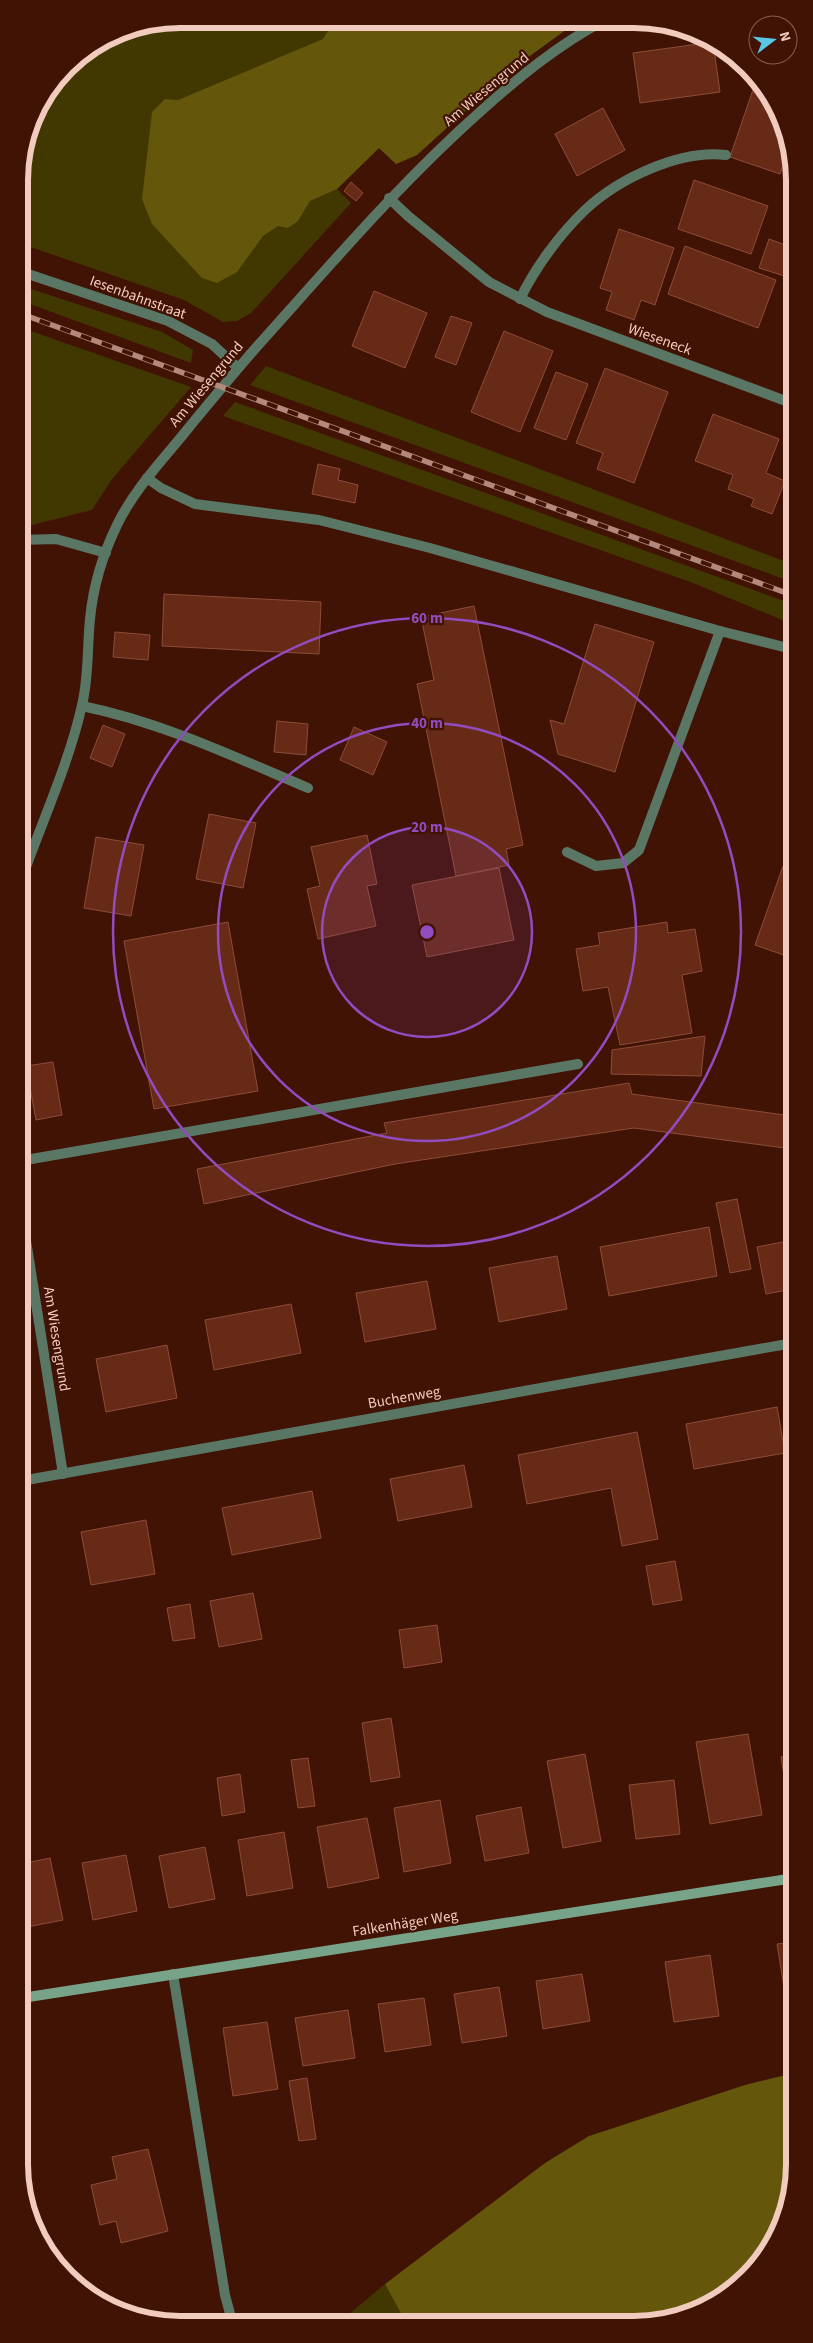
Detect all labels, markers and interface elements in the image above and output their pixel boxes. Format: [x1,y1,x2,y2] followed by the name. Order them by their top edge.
[748,15,798,65] north arrow
[774,29,795,44] text: N
[439,47,534,131] street label: Am Wiesengrund
[87,270,189,325] street label: Iesenbahnstraat
[625,318,695,361] street label: Wieseneck
[164,337,248,432] street label: Am Wiesengrund
[411,608,443,629] text: 60 m
[411,713,443,734] text: 40 m
[411,817,443,838] text: 20 m
[418,923,436,941] centre of rings
[38,1285,75,1393] street label: Am Wiesengrund
[366,1381,442,1414] street label: Buchenweg
[351,1905,460,1942] street label: Falkenhäger Weg

